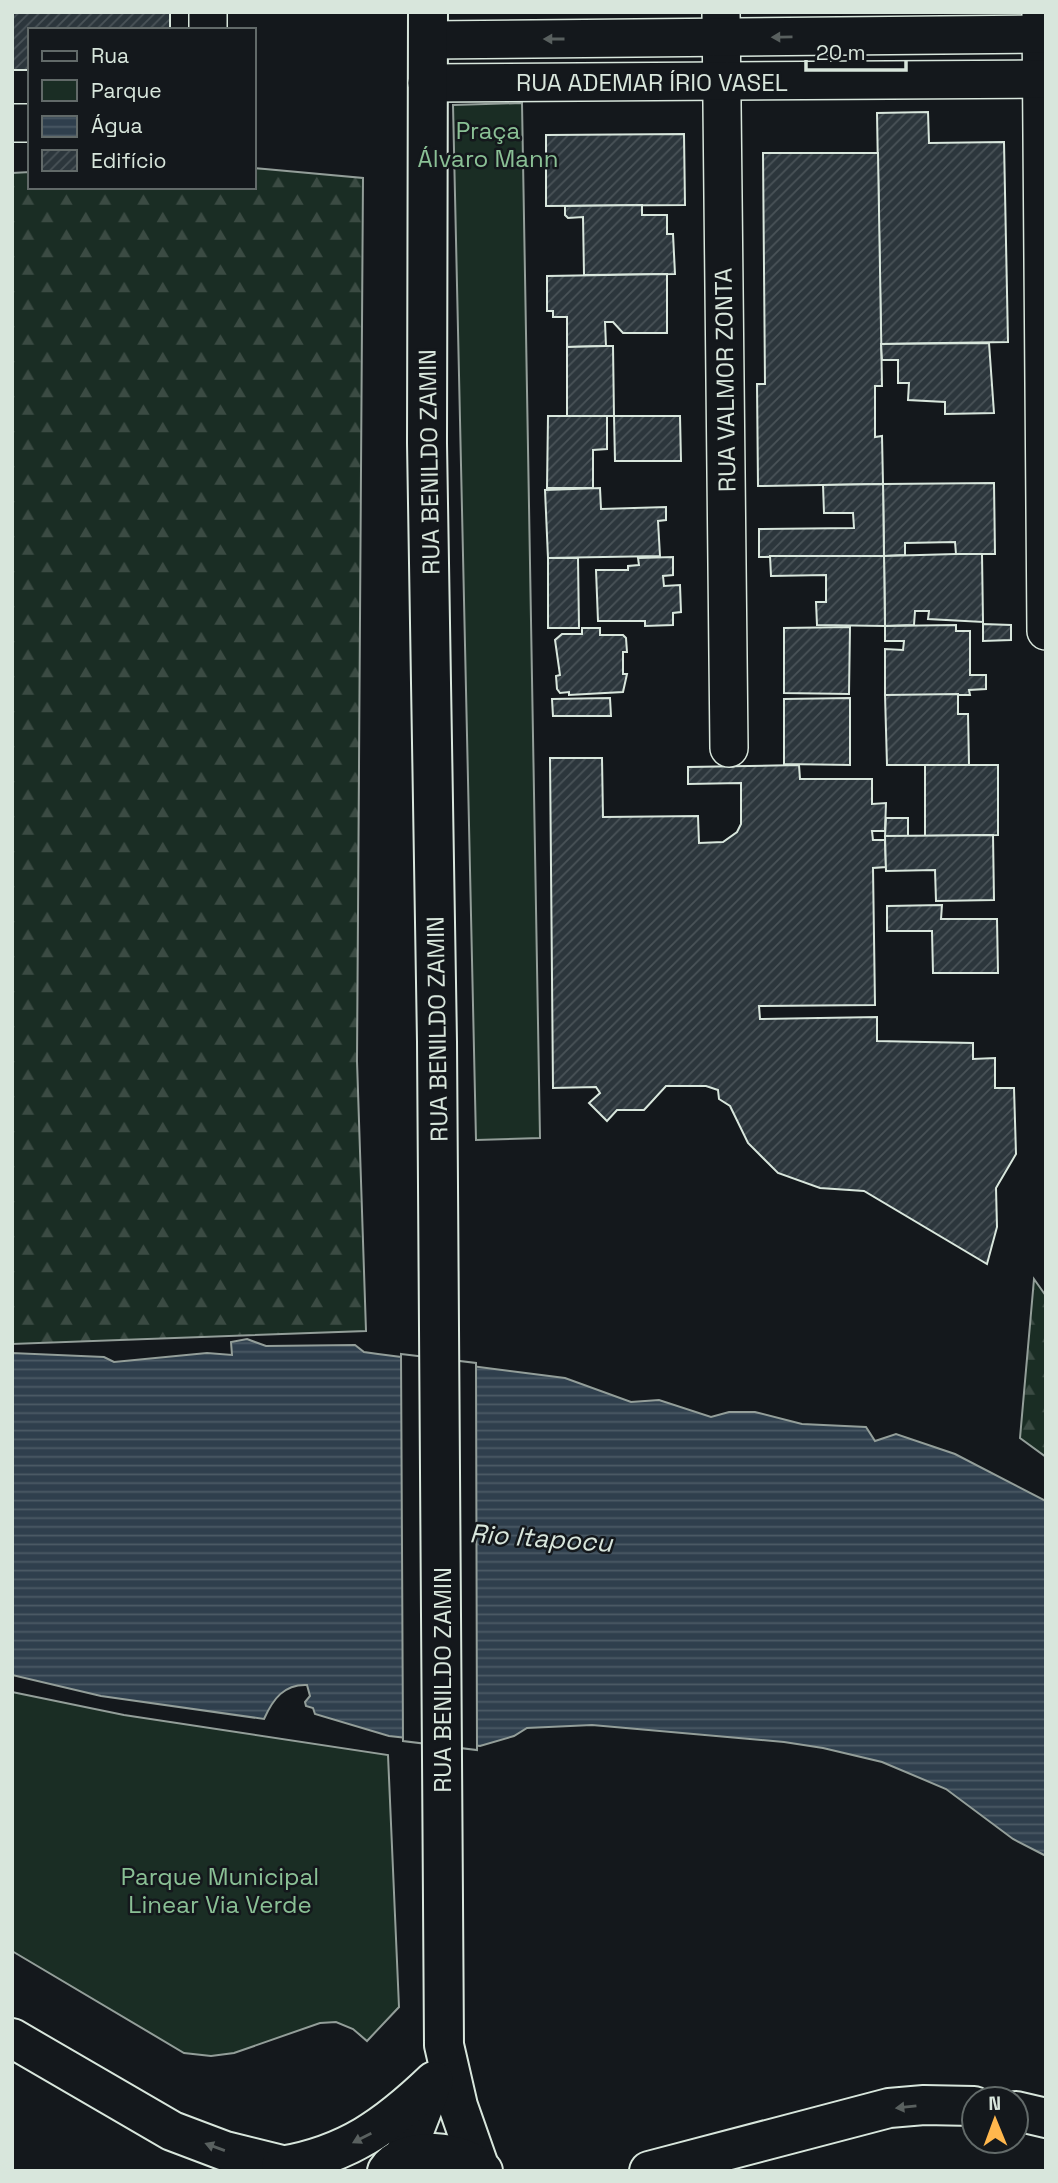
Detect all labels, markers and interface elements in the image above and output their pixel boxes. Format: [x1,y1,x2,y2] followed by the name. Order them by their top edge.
[28,28,256,189] legend
[806,28,906,72] scale bar
[770,32,792,43] one-way arrow
[543,33,565,45] one-way arrow
[816,39,866,66] text: 20 m
[91,42,129,69] text: Rua
[516,67,788,98] street label: RUA ADEMAR ÍRIO VASEL
[91,77,162,104] text: Parque
[91,112,143,139] text: Água
[418,115,558,174] park label: Praça Álvaro Mann
[91,147,167,174] text: Edifício
[708,268,742,492] street label: RUA VALMOR ZONTA
[412,349,446,575] street label: RUA BENILDO ZAMIN
[420,916,454,1142] street label: RUA BENILDO ZAMIN
[468,1516,615,1560] water label: Rio Itapocu
[427,1567,458,1793] street label: RUA BENILDO ZAMIN
[121,1861,319,1920] park label: Parque Municipal Linear Via Verde
[960,2085,1030,2155] north arrow
[988,2091,1001,2116] text: N
[895,2102,917,2113] one-way arrow
[352,2133,372,2144] one-way arrow
[205,2141,226,2152] one-way arrow

